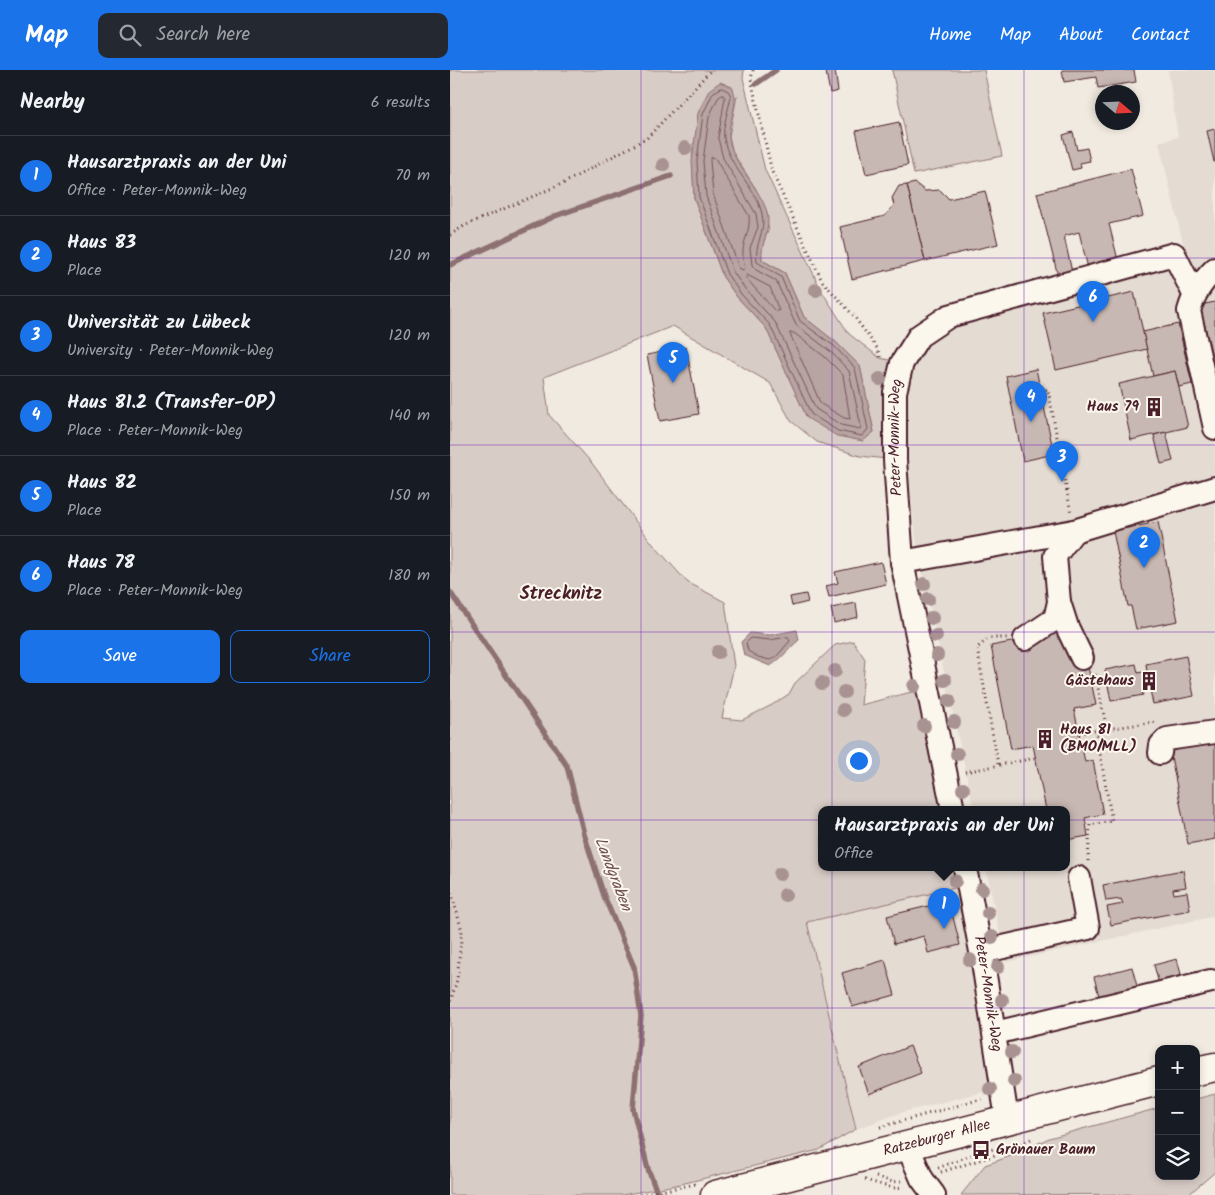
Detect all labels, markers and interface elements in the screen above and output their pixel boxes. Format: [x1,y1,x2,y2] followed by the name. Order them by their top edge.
[98,13,448,58] search box
[25,16,68,55] text: Map
[156,20,250,50] text: Search here
[116,21,144,49] icon: search
[929,21,972,50] text: Home
[1000,21,1031,50] text: Map
[1059,21,1103,50] text: About
[1131,21,1190,50] text: Contact
[1095,85,1140,130] north arrow
[20,86,85,119] text: Nearby
[371,90,430,115] text: 6 results
[67,148,286,178] text: Hausarztpraxis an der Uni
[34,163,38,188] text: 1
[395,163,430,188] text: 70 m
[67,178,247,203] text: Office · Peter-Monnik-Weg
[67,228,136,258] text: Haus 83
[31,243,41,268] text: 2
[389,243,430,268] text: 120 m
[67,258,101,283] text: Place
[1077,281,1109,322] pin: 6
[67,308,250,338] text: Universität zu Lübeck
[32,323,40,348] text: 3
[389,323,430,348] text: 120 m
[67,338,274,363] text: University · Peter-Monnik-Weg
[657,342,689,383] pin: 5
[883,376,910,497] street label: Peter-Monnik-Weg
[1015,381,1047,422] pin: 4
[67,388,276,418] text: Haus 81.2 (Transfer-OP)
[1087,395,1139,419] place label: Haus 79
[1143,396,1165,418] building icon: Haus 79
[32,403,40,428] text: 4
[389,403,430,428] text: 140 m
[67,418,243,443] text: Place · Peter-Monnik-Weg
[1046,441,1078,482] pin: 3
[67,468,137,498] text: Haus 82
[32,483,40,508] text: 5
[389,483,430,508] text: 150 m
[67,498,101,523] text: Place
[1128,527,1160,568] pin: 2
[67,548,135,578] text: Haus 78
[32,563,40,588] text: 6
[388,563,430,588] text: 180 m
[67,578,243,603] text: Place · Peter-Monnik-Weg
[520,580,603,609] district label: Strecknitz
[20,630,220,683] button: Save
[230,630,430,683] button: Share
[1066,669,1134,693] place label: Gästehaus
[1138,670,1160,692] building icon: Gästehaus
[1060,718,1137,759] place label: Haus 81 (BMO/MLL)
[1034,728,1056,750] building icon: Haus 81 (BMO/MLL)
[846,748,872,774] your location
[818,806,1070,871] popup
[834,811,1054,841] text: Hausarztpraxis an der Uni
[587,833,639,916] water label: Landgraben
[834,841,873,866] text: Office
[928,888,960,929] pin: 1
[966,934,1009,1054] street label: Peter-Monnik-Weg
[1155,1045,1200,1180] map controls
[1155,1045,1200,1090] button: +
[1155,1090,1200,1135] button: −
[881,1113,993,1163] street label: Ratzeburger Allee
[1155,1135,1200,1180] button: layers
[996,1138,1096,1162] place label: Grönauer Baum
[970,1139,992,1161] bus stop icon: Grönauer Baum

